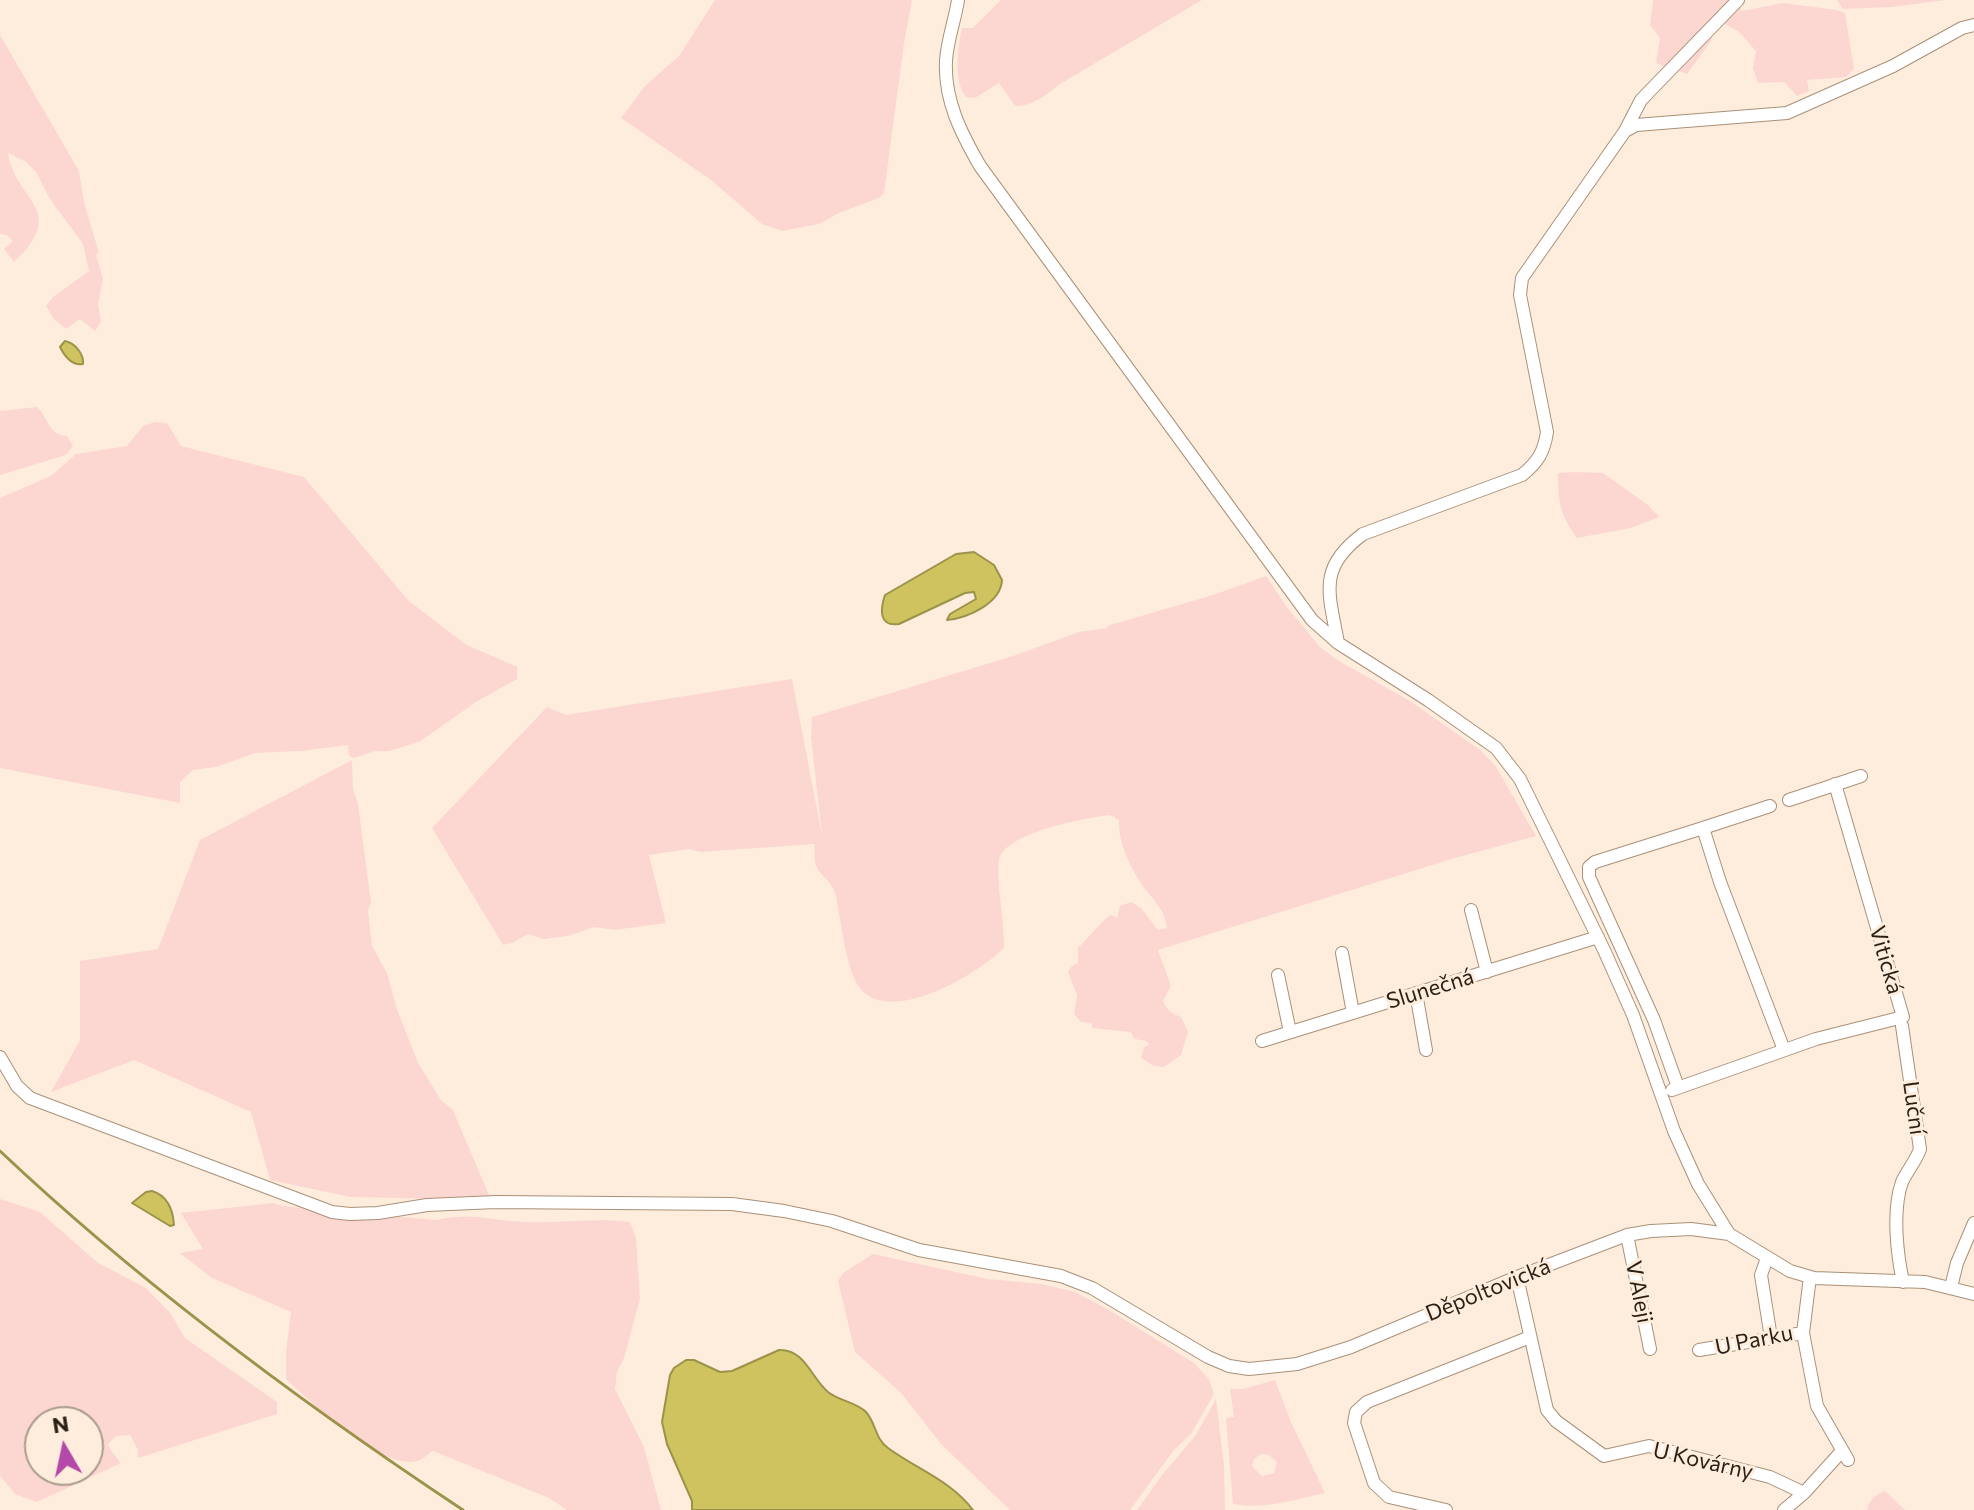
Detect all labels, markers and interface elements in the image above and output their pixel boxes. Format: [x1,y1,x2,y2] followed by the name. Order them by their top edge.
[1864,923,1908,997] street label: Vitická
[1383,963,1477,1015] street label: Slunečná
[1897,1079,1931,1137] street label: Luční
[1422,1253,1554,1327] street label: Děpoltovická
[1620,1259,1658,1325] street label: V Aleji
[1713,1320,1795,1360] street label: U Parku
[24,1406,104,1486] north arrow
[50,1409,71,1438] text: N
[1650,1437,1756,1485] street label: U Kovárny

